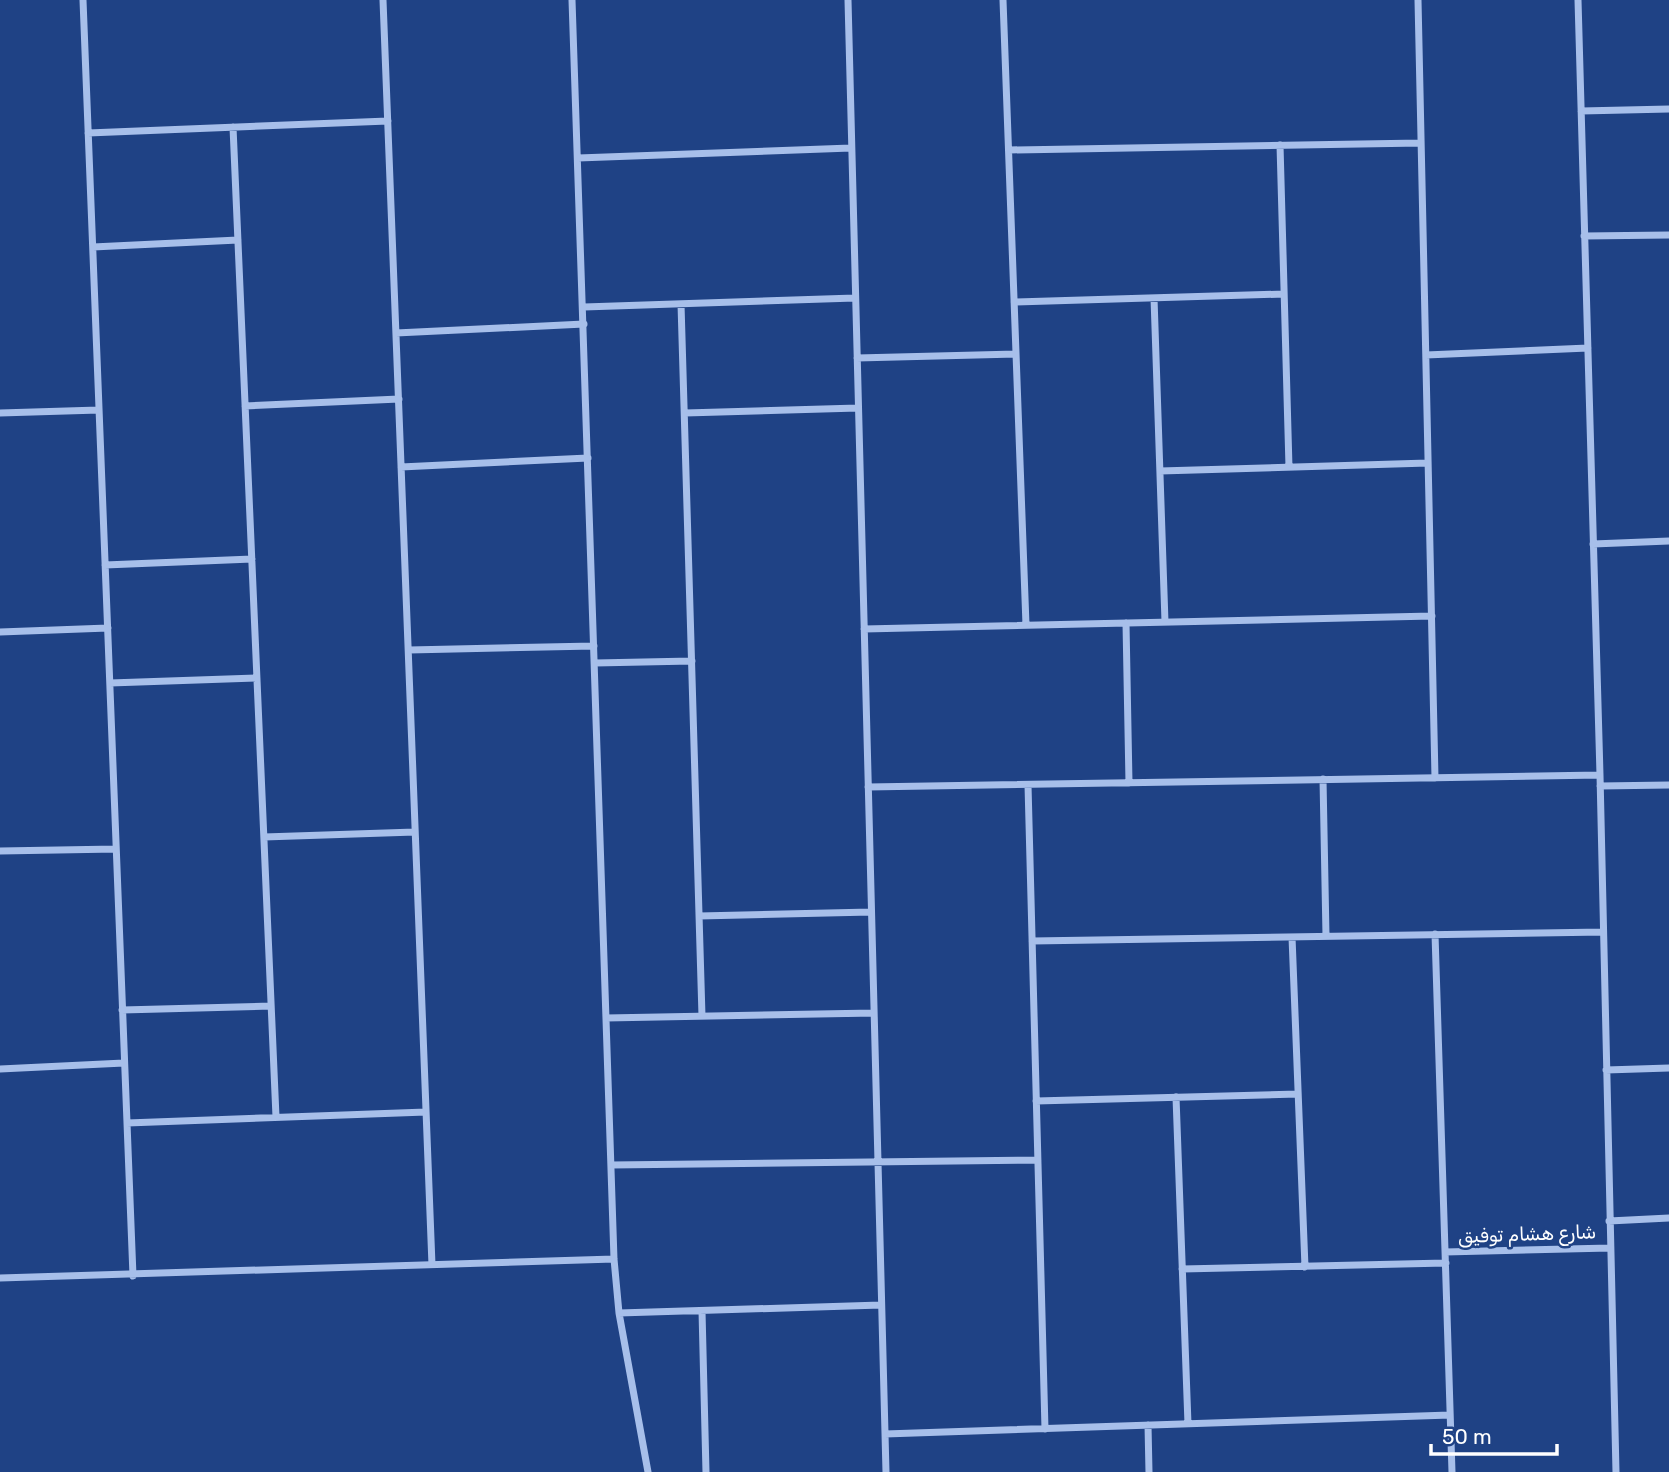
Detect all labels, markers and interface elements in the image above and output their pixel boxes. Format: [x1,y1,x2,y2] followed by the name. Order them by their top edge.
[1457,1220,1597,1250] street label: شارع هشام توفيق
[1431,1412,1557,1456] scale bar
[1442,1424,1492,1449] text: 50 m

